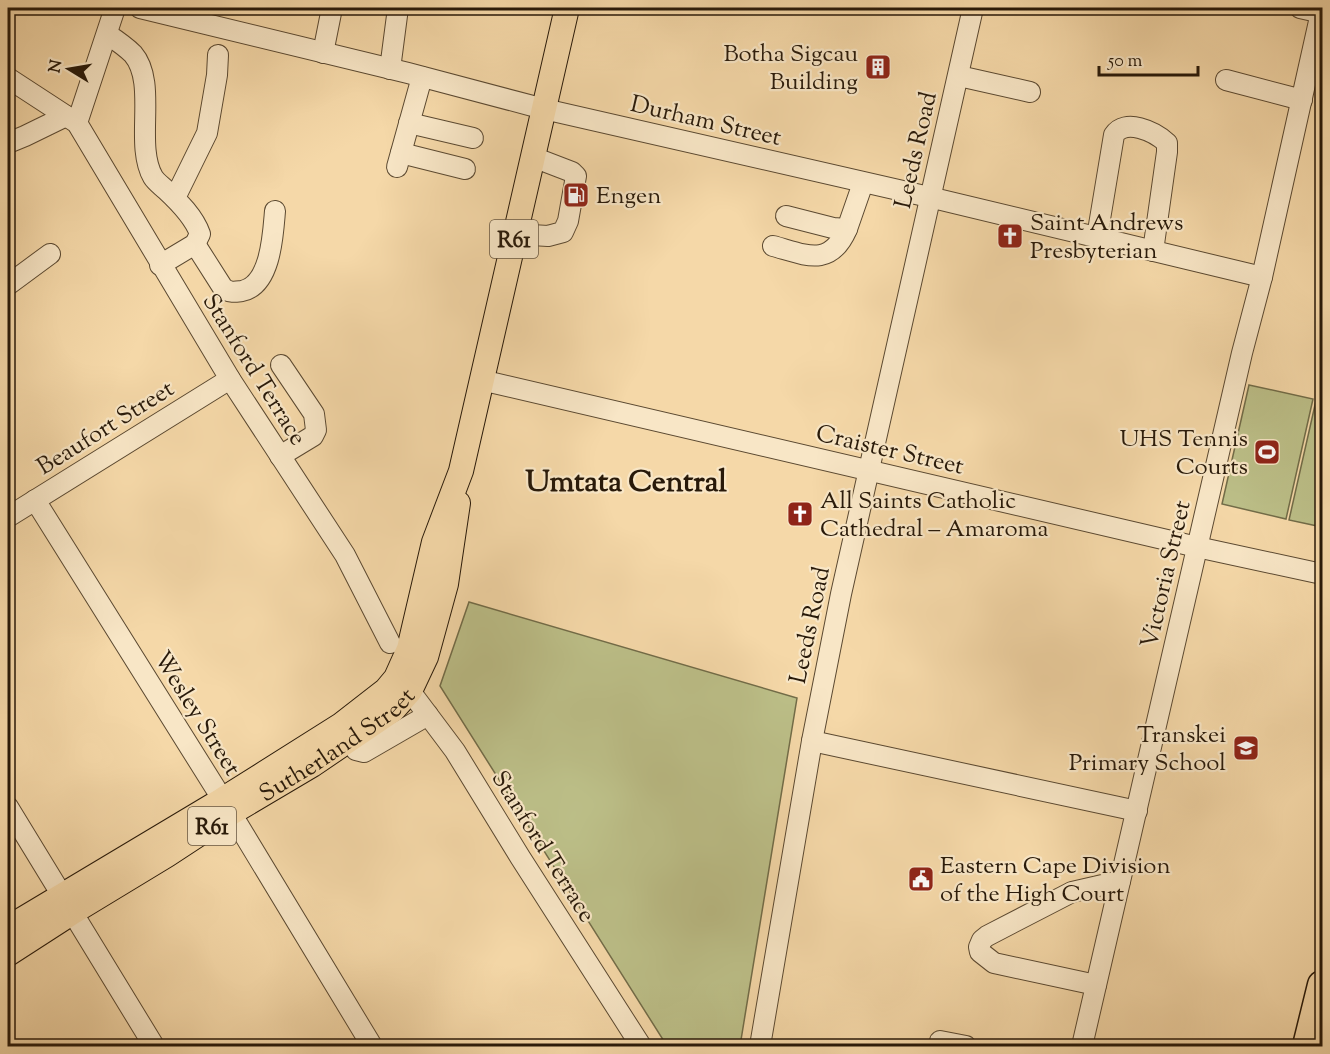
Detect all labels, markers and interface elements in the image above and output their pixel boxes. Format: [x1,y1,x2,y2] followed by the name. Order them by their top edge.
[723,38,858,100] place label: Botha Sigcau Building
[39,39,99,99] north arrow
[1099,39,1198,77] scale bar
[1107,49,1143,75] text: 50 m
[863,52,893,82] building icon: Botha Sigcau Building
[44,58,69,75] text: N
[627,88,784,156] street label: Durham Street
[887,88,947,212] street label: Leeds Road
[561,180,591,210] fuel station icon: Engen
[596,180,661,214] place label: Engen
[1030,207,1183,269] place label: Saint Andrews Presbyterian
[490,220,538,258] road number: R61
[995,221,1025,251] church icon: Saint Andrews Presbyterian
[193,288,314,452] street label: Stanford Terrace
[31,373,181,484] street label: Beaufort Street
[812,417,967,484] street label: Craister Street
[1119,423,1248,485] place label: UHS Tennis Courts
[1252,437,1282,467] sports icon: UHS Tennis Courts
[525,462,727,505] district label: Umtata Central
[820,485,1048,547] place label: All Saints Catholic Cathedral – Amaroma
[1133,497,1200,652] street label: Victoria Street
[785,499,815,529] church icon: All Saints Catholic Cathedral – Amaroma
[782,563,840,687] street label: Leeds Road
[144,645,248,783] street label: Wesley Street
[253,681,424,812] street label: Sutherland Street
[1069,719,1226,781] place label: Transkei Primary School
[1231,733,1261,763] school or university icon: Transkei Primary School
[482,765,603,929] street label: Stanford Terrace
[188,807,236,845] road number: R61
[940,850,1171,912] place label: Eastern Cape Division of the High Court
[906,864,936,894] public building icon: Eastern Cape Division of the High Court

